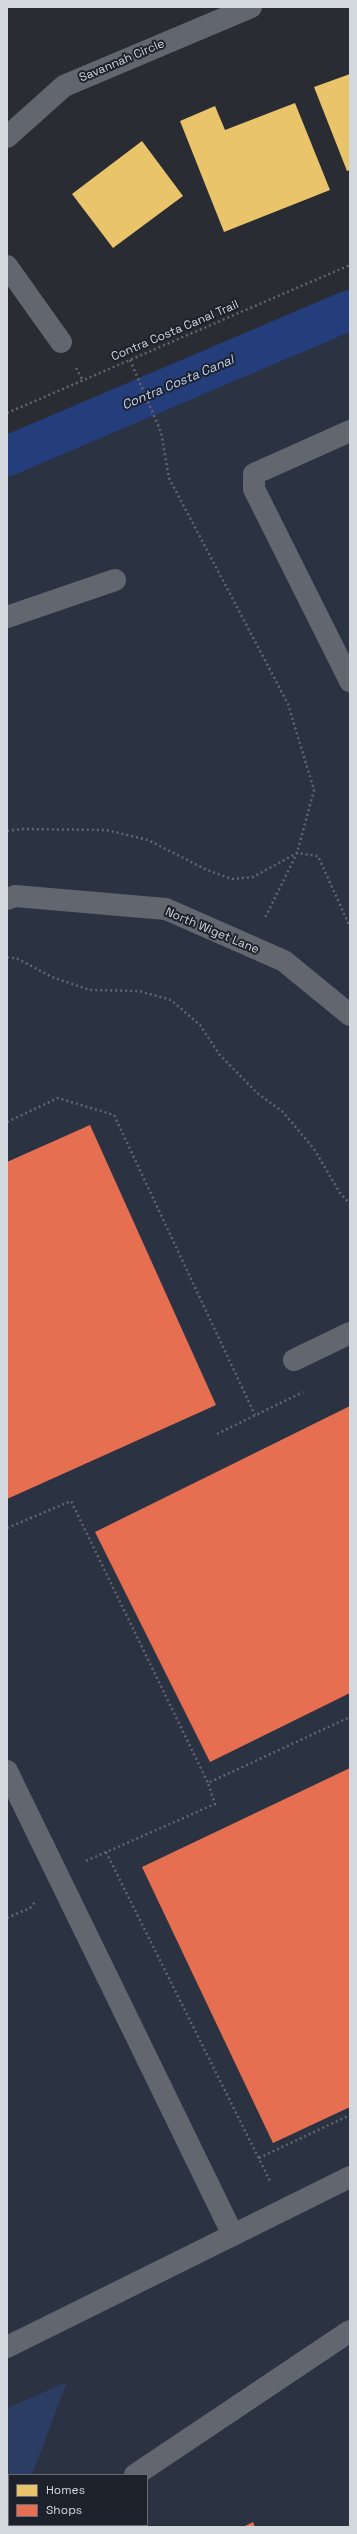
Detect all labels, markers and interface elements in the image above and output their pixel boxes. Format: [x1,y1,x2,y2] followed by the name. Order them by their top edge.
[77,37,167,85] street label: Savannah Circle
[109,298,241,364] street label: Contra Costa Canal Trail
[120,352,236,414] water label: Contra Costa Canal
[163,905,261,957] street label: North Wiget Lane
[8,2474,148,2526] legend
[46,2482,85,2498] text: Homes
[46,2502,82,2518] text: Shops

